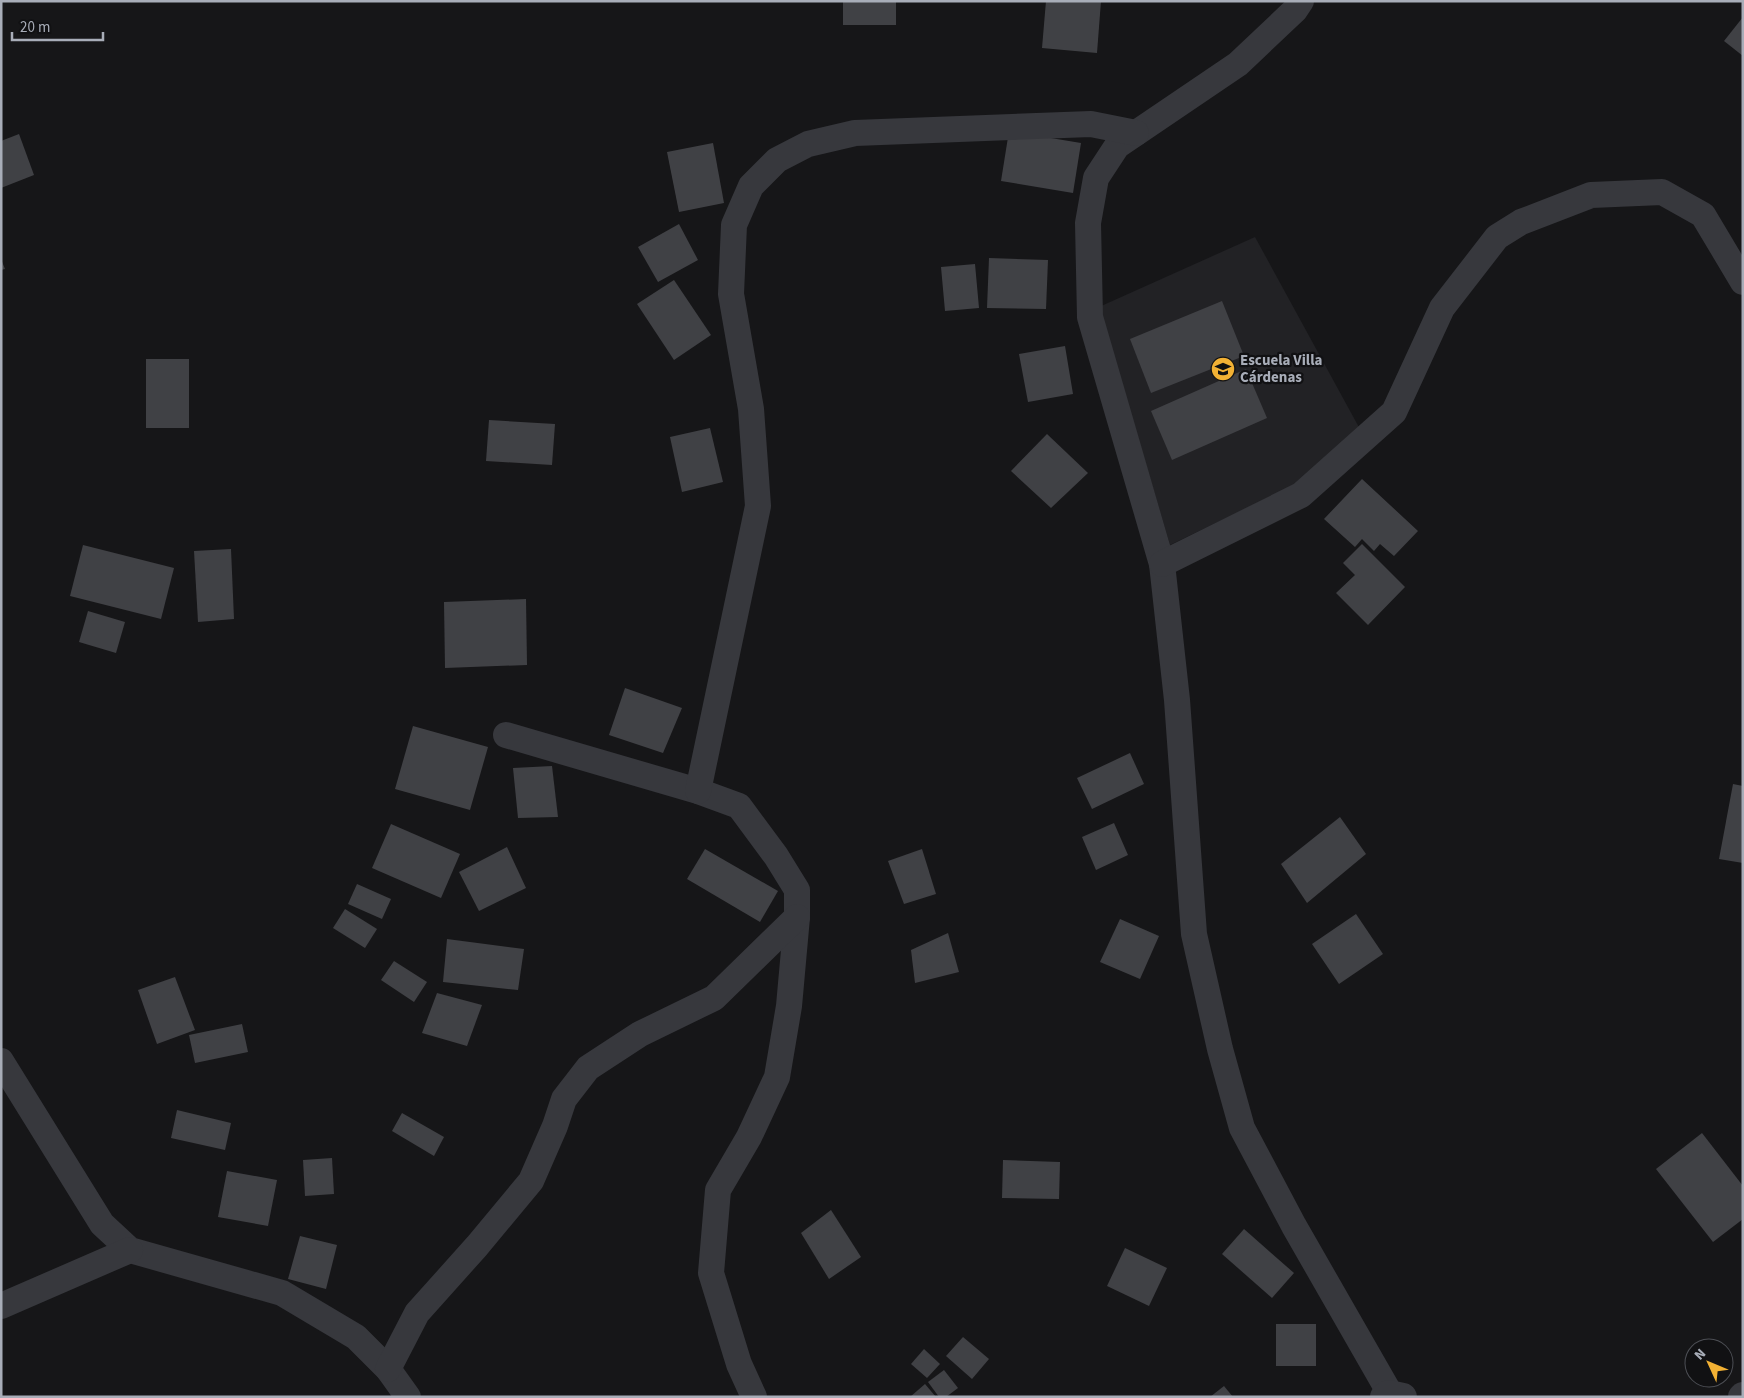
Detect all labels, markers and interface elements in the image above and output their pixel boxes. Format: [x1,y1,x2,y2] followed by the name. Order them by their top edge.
[12,10,104,42] scale bar
[20,17,50,38] text: 20 m
[1240,350,1322,388] place label: Escuela Villa Cárdenas
[1210,356,1236,382] school or university icon: Escuela Villa Cárdenas
[1684,1338,1734,1388] north arrow
[1690,1344,1711,1365] text: N

